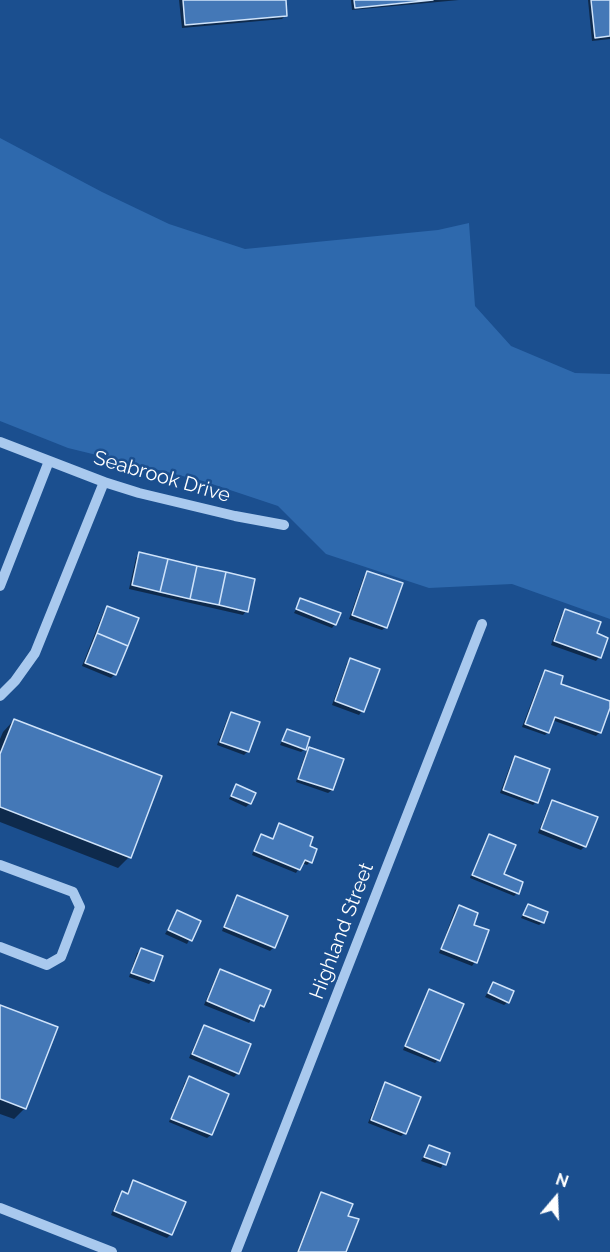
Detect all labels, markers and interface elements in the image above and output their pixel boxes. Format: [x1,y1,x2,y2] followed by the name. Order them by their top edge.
[91,446,233,508] street label: Seabrook Drive
[305,859,379,1003] street label: Highland Street
[526,1168,586,1228] north arrow
[553,1170,571,1191] text: N

